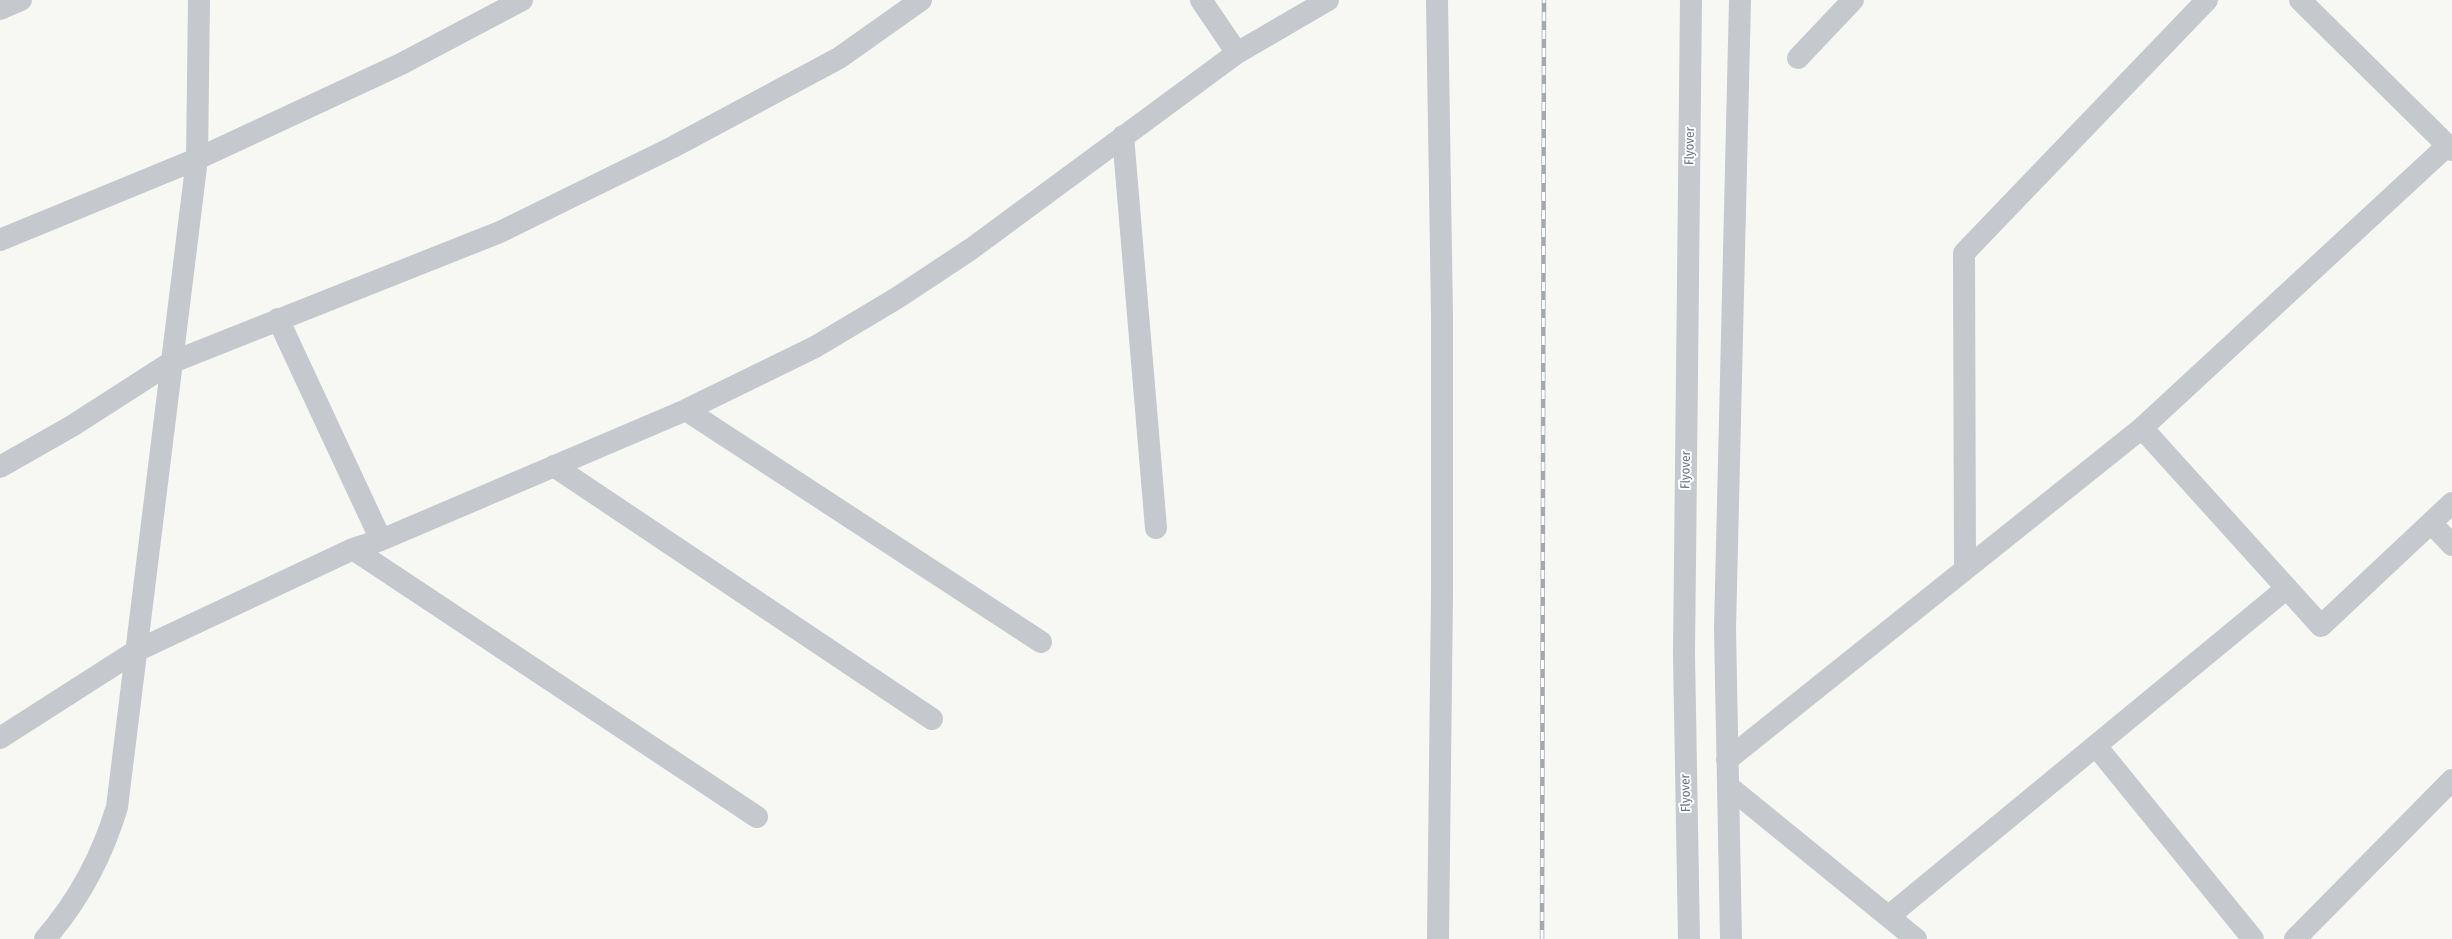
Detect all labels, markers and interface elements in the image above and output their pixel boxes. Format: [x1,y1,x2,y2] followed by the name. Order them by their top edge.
[1682,127,1698,165] street label: Flyover
[1678,451,1694,489] street label: Flyover
[1678,774,1694,812] street label: Flyover

